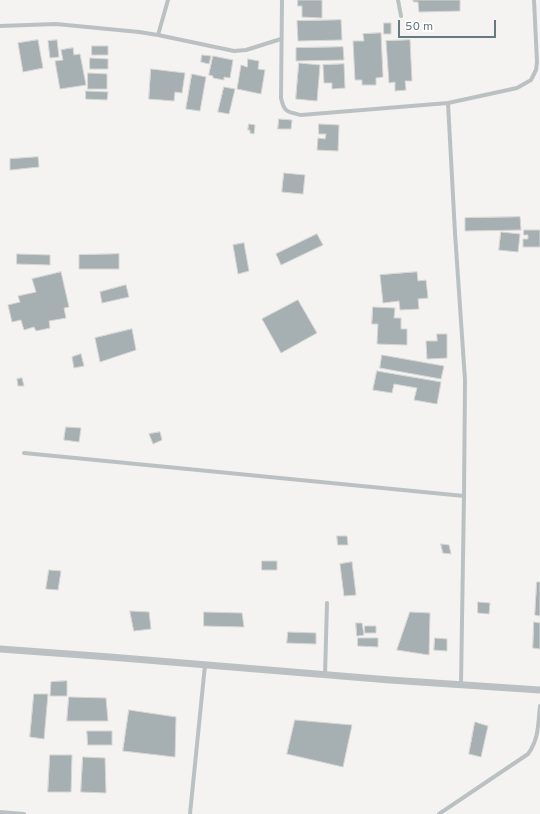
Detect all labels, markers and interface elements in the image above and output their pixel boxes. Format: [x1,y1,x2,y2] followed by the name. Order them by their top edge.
[400,12,498,38] scale bar
[405,19,433,35] text: 50 m

